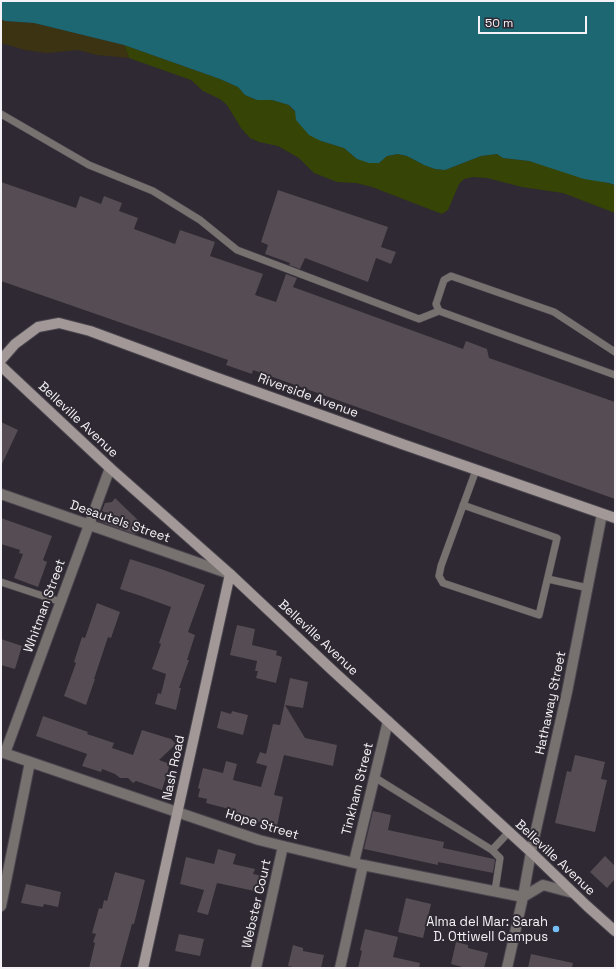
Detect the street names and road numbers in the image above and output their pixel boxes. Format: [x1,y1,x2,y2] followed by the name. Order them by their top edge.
[256,371,360,421] street label: Riverside Avenue
[35,379,121,461] street label: Belleville Avenue
[68,498,172,546] street label: Desautels Street
[21,557,69,655] street label: Whitman Street
[275,597,361,679] street label: Belleville Avenue
[532,650,570,756] street label: Hathaway Street
[159,734,189,802] street label: Nash Road
[339,741,377,837] street label: Tinkham Street
[224,806,300,844] street label: Hope Street
[512,817,598,899] street label: Belleville Avenue
[239,858,275,950] street label: Webster Court

